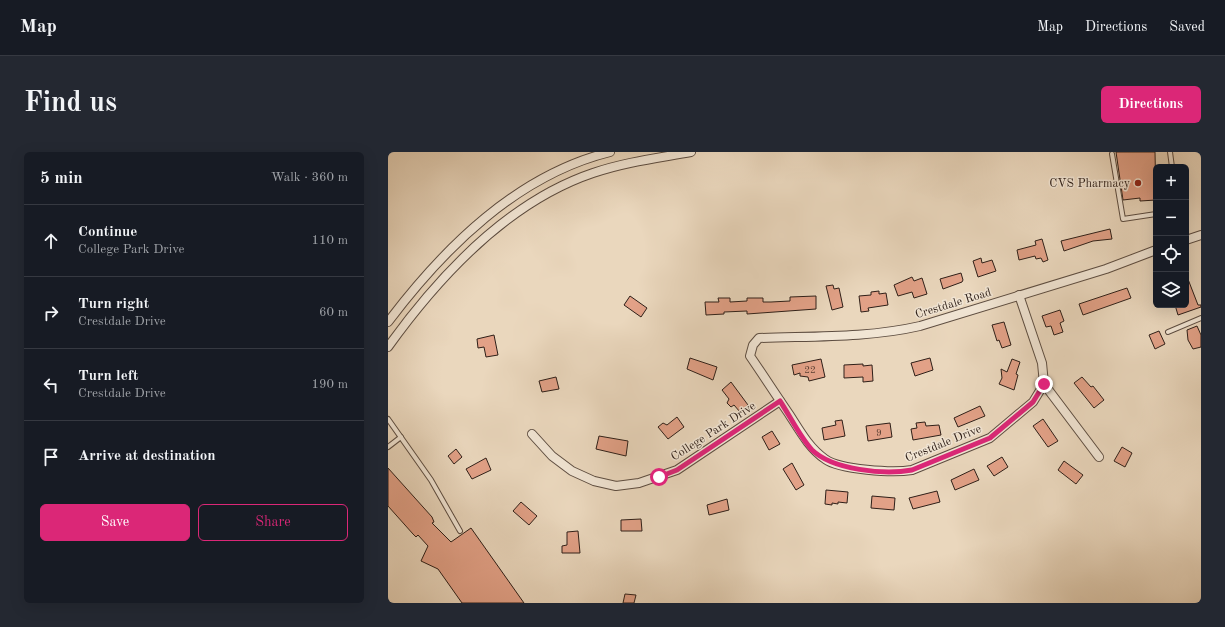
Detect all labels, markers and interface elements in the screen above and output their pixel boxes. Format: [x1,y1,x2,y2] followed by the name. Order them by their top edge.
[20,18,57,37] text: Map
[1037,20,1063,34] text: Map
[1085,20,1147,34] text: Directions
[1169,20,1205,34] text: Saved
[1101,86,1201,123] button: Directions
[24,90,117,118] text: Find us
[1153,164,1189,308] map controls
[1153,164,1189,200] button: +
[40,170,83,187] text: 5 min
[271,171,348,184] text: Walk · 360 m
[1049,178,1131,190] place label: CVS Pharmacy
[1133,178,1143,188] marker: CVS Pharmacy
[1153,200,1189,236] button: −
[78,225,137,240] text: Continue
[40,230,62,252] icon: ahead
[311,234,348,247] text: 110 m
[1153,236,1189,272] button: locate
[78,243,184,256] text: College Park Drive
[1153,272,1189,308] button: layers
[914,287,993,321] street label: Crestdale Road
[78,297,149,312] text: Turn right
[40,302,62,324] icon: right
[319,306,348,319] text: 60 m
[78,315,166,328] text: Crestdale Drive
[804,365,816,375] house number: 22
[78,369,138,384] text: Turn left
[40,374,62,396] icon: left
[1035,375,1053,393] route end
[311,378,348,391] text: 190 m
[78,387,166,400] text: Crestdale Drive
[669,400,758,464] street label: College Park Drive
[904,423,984,465] street label: Crestdale Drive
[876,428,882,438] house number: 9
[40,446,62,468] icon: arrive
[78,449,216,464] text: Arrive at destination
[650,468,668,486] route start
[40,504,190,541] button: Save
[198,504,348,541] button: Share

